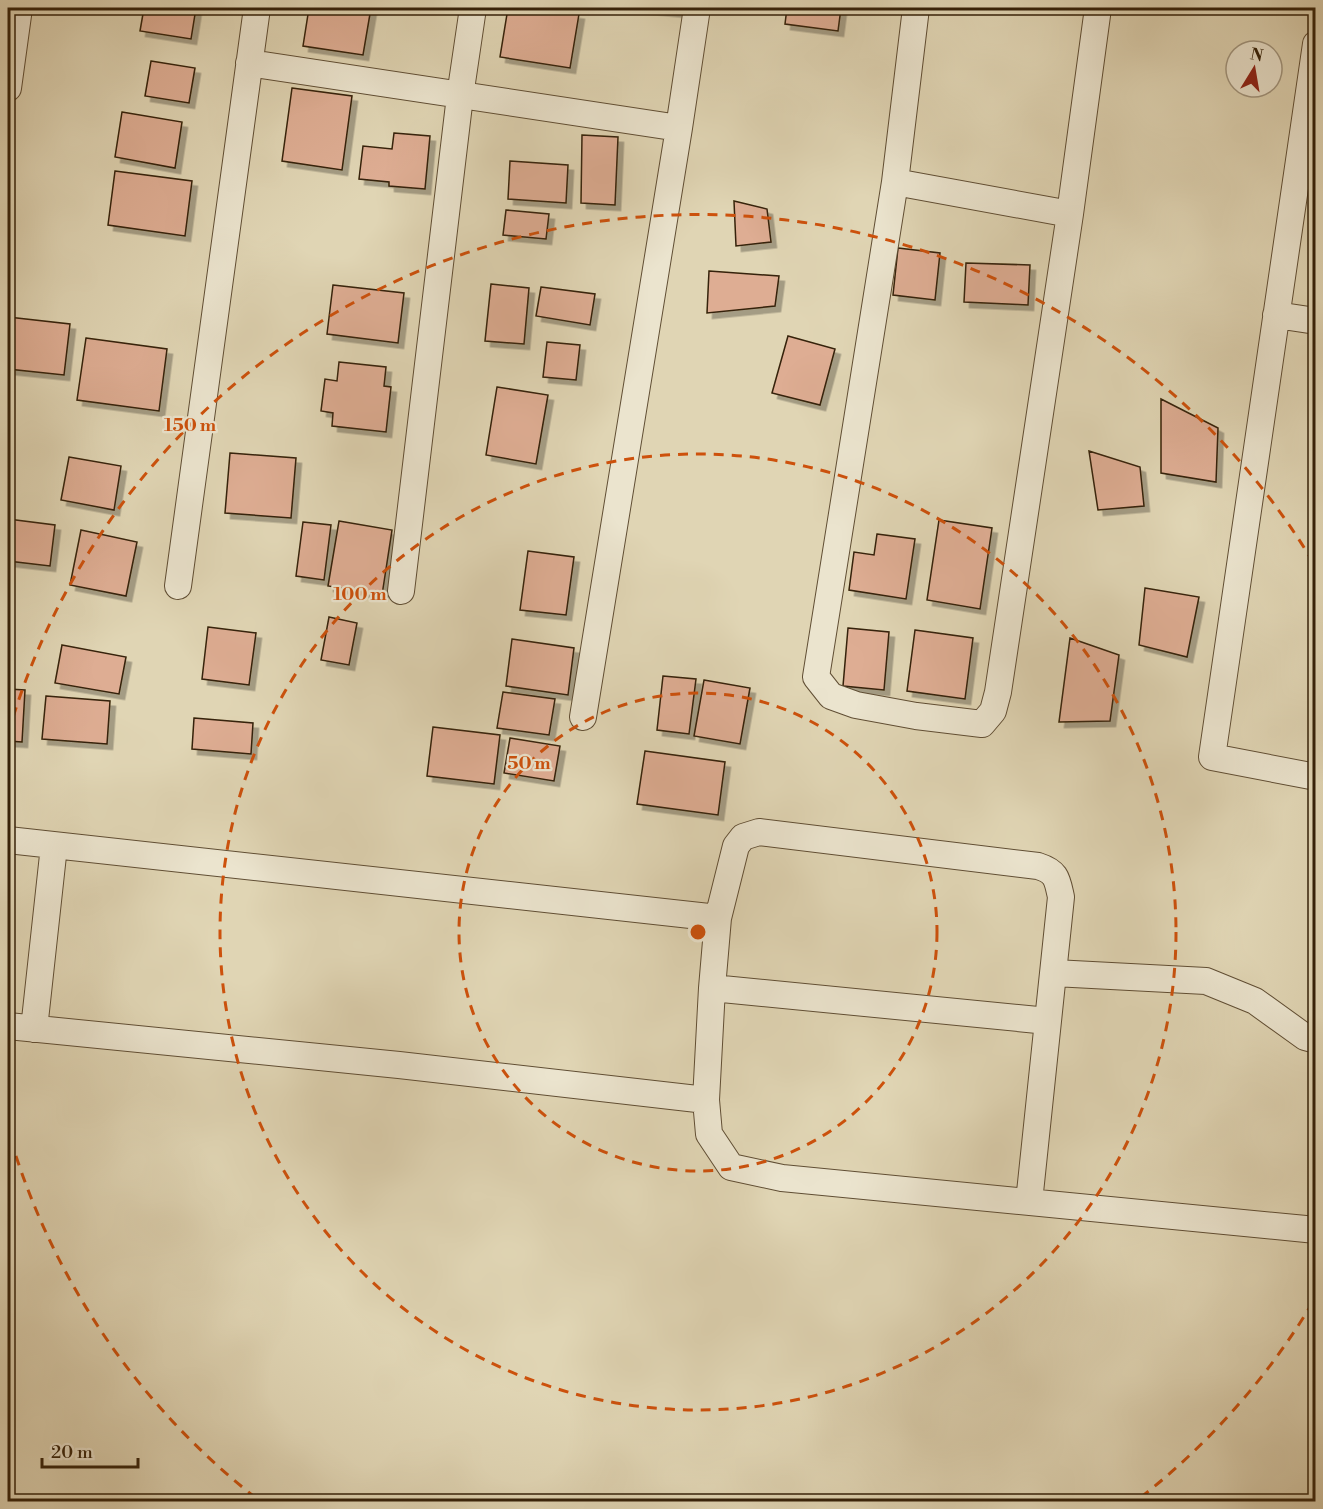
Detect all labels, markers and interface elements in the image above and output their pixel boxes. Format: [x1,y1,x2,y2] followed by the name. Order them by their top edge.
[1224,39,1284,99] north arrow
[1249,44,1265,66] text: N
[164,414,217,437] text: 150 m
[333,583,387,606] text: 100 m
[507,752,551,775] text: 50 m
[688,922,708,942] centre of rings
[42,1431,138,1469] scale bar
[51,1441,93,1464] text: 20 m

